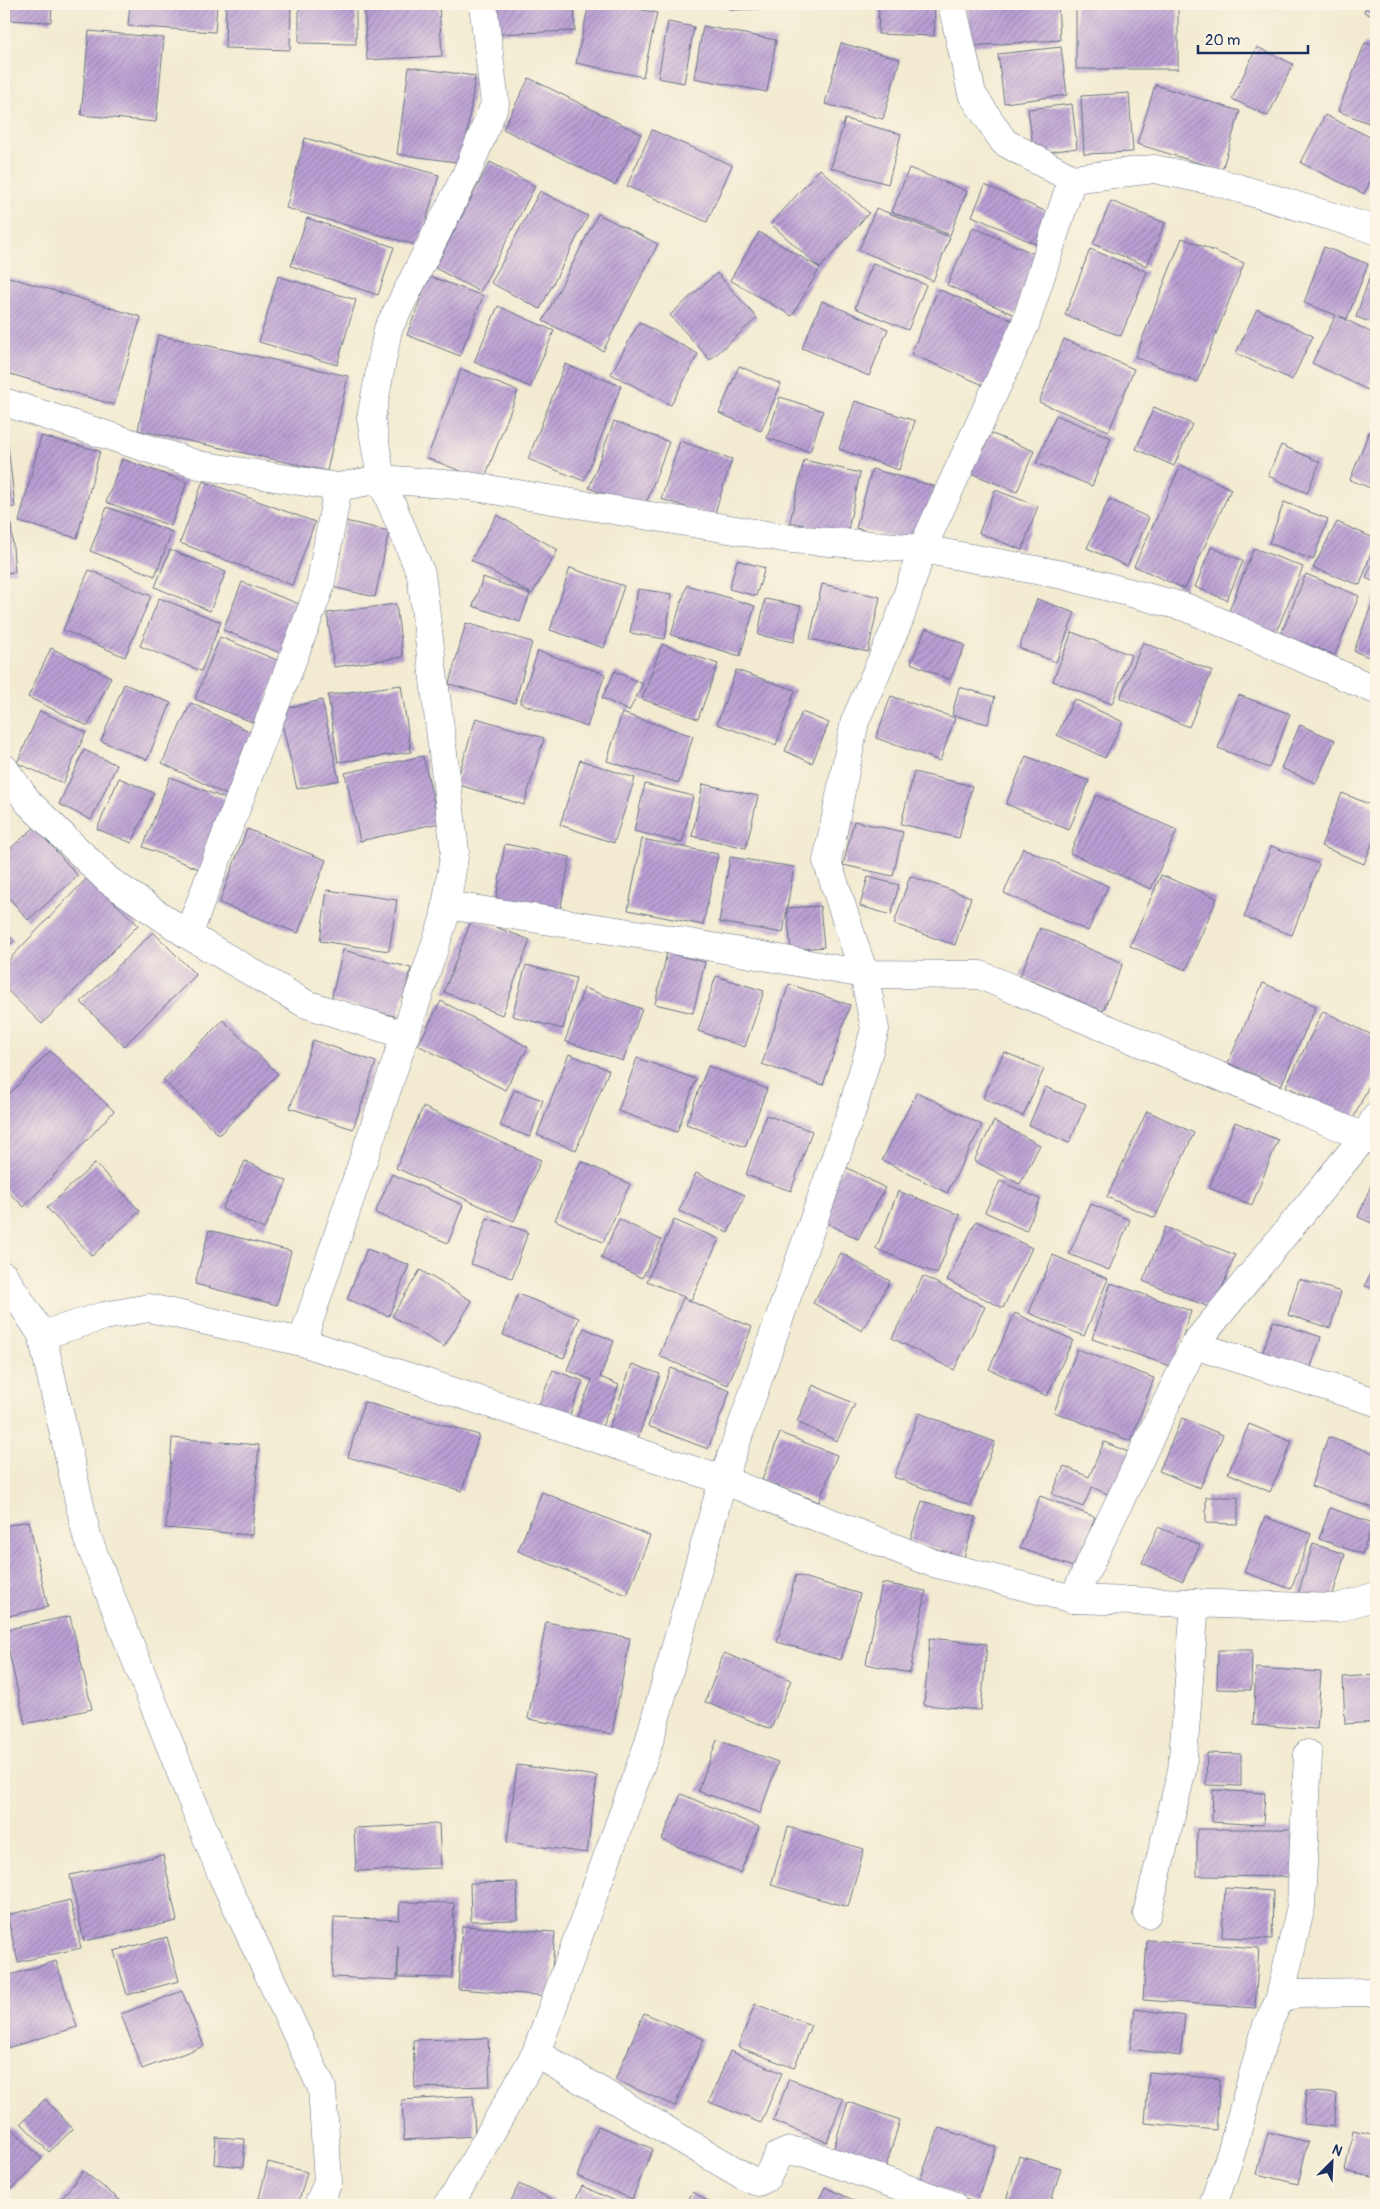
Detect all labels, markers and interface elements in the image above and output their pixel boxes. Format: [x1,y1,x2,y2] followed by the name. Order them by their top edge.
[1198,22,1308,54] scale bar
[1205,31,1240,50] text: 20 m
[1308,2136,1358,2186] north arrow
[1329,2141,1345,2160] text: N

